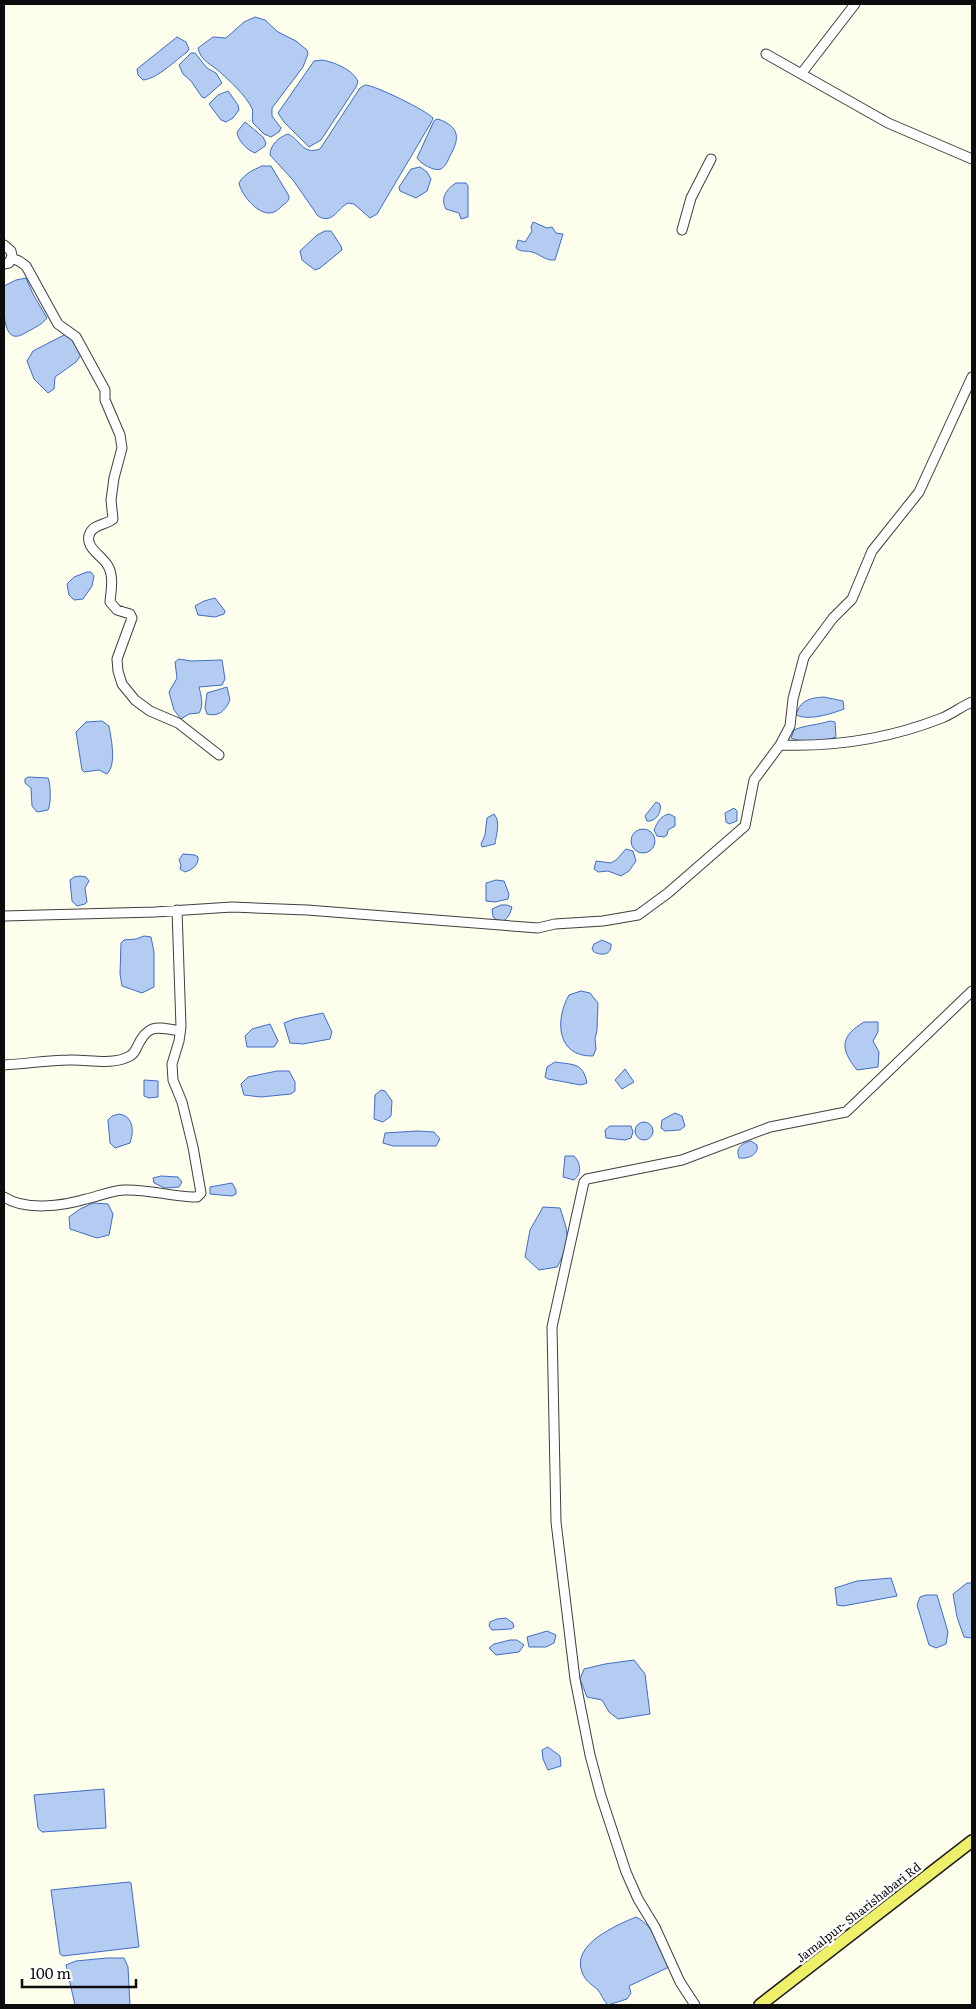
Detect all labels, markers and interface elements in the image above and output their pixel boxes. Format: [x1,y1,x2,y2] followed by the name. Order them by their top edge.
[792,1857,925,1966] street label: Jamalpur- Sharishabari Rd
[22,1956,136,1988] scale bar
[30,1961,71,1984] text: 100 m

